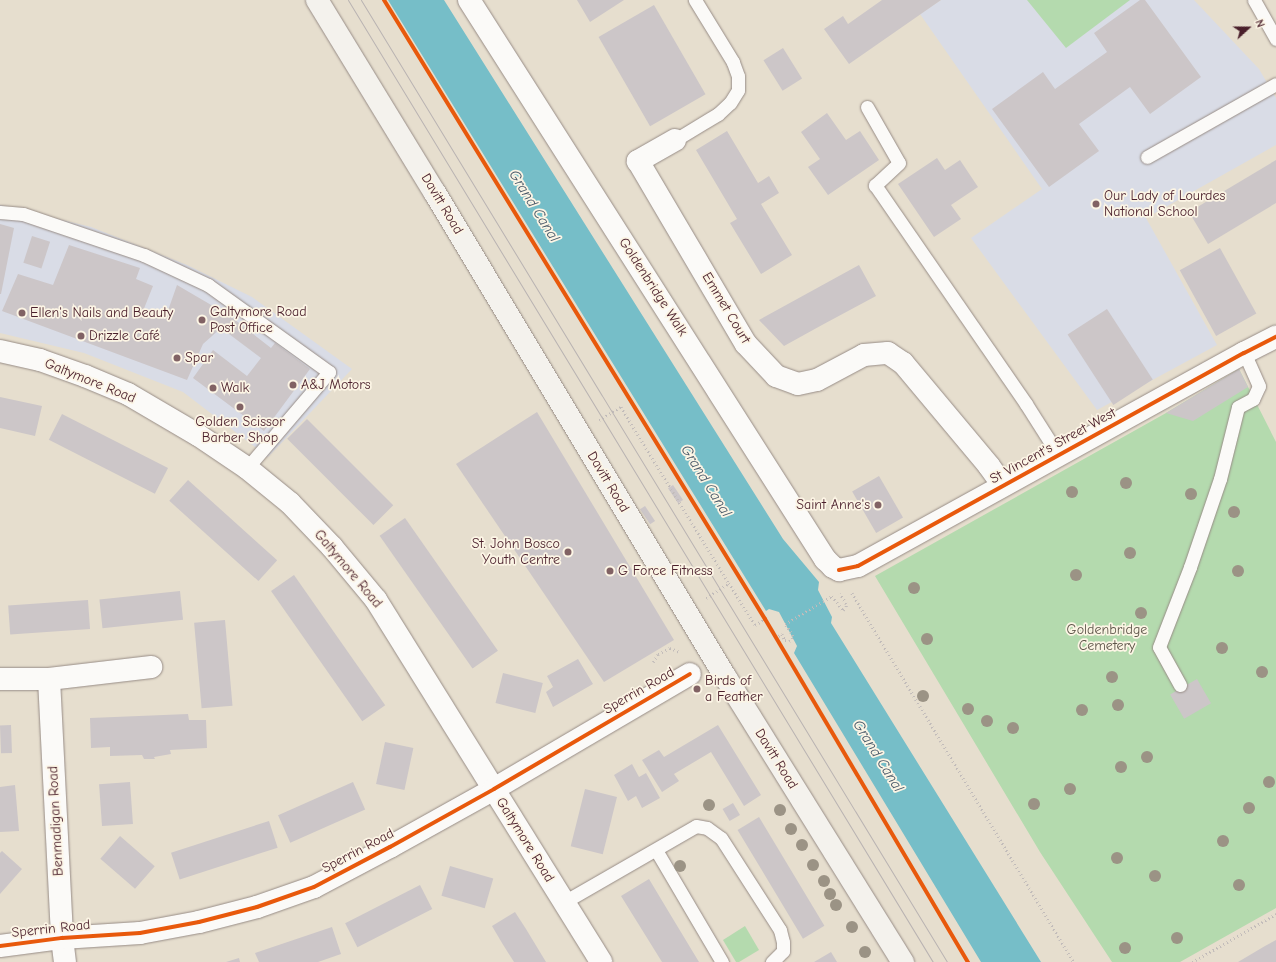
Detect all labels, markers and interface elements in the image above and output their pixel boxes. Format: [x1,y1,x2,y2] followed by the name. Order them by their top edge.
[1228,8,1268,48] north arrow
[1252,18,1267,29] text: N
[505,167,563,245] water label: Grand Canal
[417,171,467,237] street label: Davitt Road
[1104,188,1225,220] place label: Our Lady of Lourdes National School
[1091,199,1101,209] marker: Our Lady of Lourdes National School
[615,235,691,339] street label: Goldenbridge Walk
[698,269,754,347] street label: Emmet Court
[210,304,307,336] place label: Galtymore Road Post Office
[30,305,173,321] place label: Ellen's Nails and Beauty
[17,308,27,318] marker: Ellen's Nails and Beauty
[197,315,207,325] marker: Galtymore Road Post Office
[89,328,160,344] place label: Drizzle Café
[76,331,86,341] marker: Drizzle Café
[185,350,213,366] place label: Spar
[172,353,182,363] marker: Spar
[42,355,138,407] street label: Galtymore Road
[301,377,371,393] place label: A&J Motors
[221,380,249,396] place label: Walk
[288,380,298,390] marker: A&J Motors
[208,383,218,393] marker: Walk
[235,402,245,412] marker: Golden Scissor Barber Shop
[987,404,1119,488] street label: St Vincent's Street West
[195,414,285,446] place label: Golden Scissor Barber Shop
[677,442,735,520] water label: Grand Canal
[583,449,633,515] street label: Davitt Road
[796,497,870,513] place label: Saint Anne's
[873,500,883,510] marker: Saint Anne's
[310,527,386,611] street label: Galtymore Road
[472,536,560,568] place label: St. John Bosco Youth Centre
[563,547,573,557] marker: St. John Bosco Youth Centre
[618,563,713,579] place label: G Force Fitness
[605,566,615,576] marker: G Force Fitness
[1067,622,1147,654] park label: Goldenbridge Cemetery
[601,664,677,718] street label: Sperrin Road
[705,673,762,706] place label: Birds of a Feather
[692,684,702,694] marker: Birds of a Feather
[849,717,907,795] water label: Grand Canal
[751,726,801,792] street label: Davitt Road
[45,766,67,876] street label: Benmadigan Road
[492,795,558,885] street label: Galtymore Road
[319,825,397,877] street label: Sperrin Road
[11,917,91,941] street label: Sperrin Road

